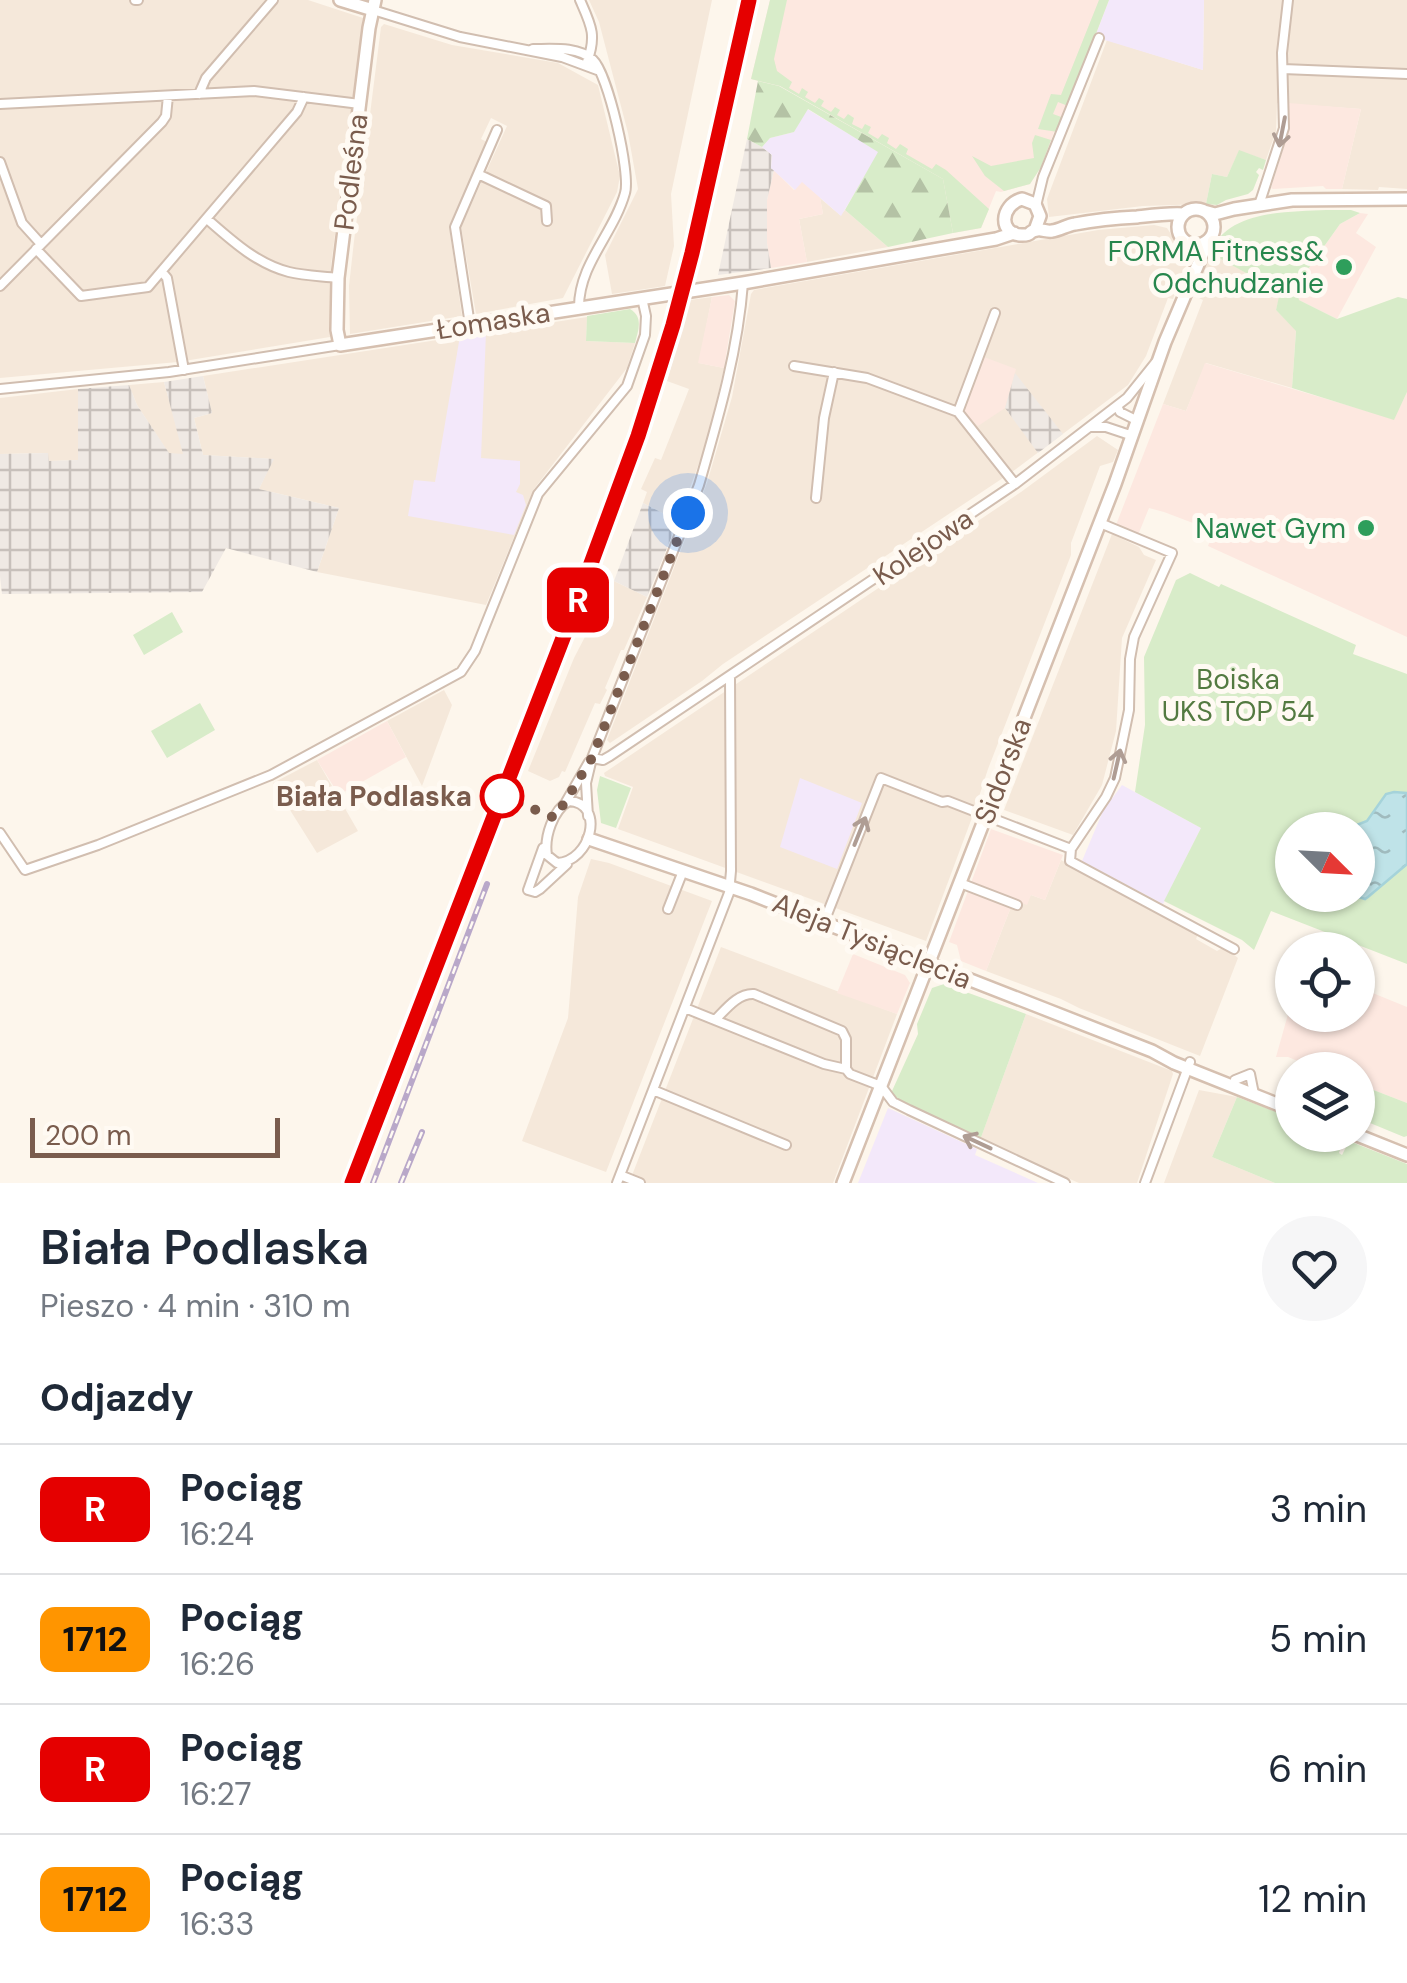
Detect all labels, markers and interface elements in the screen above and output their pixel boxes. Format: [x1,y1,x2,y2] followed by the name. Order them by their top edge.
[326,112,376,232] street label: Podleśna
[1271,115,1290,147] one-way arrow
[1108,233,1324,302] place label: FORMA Fitness& Odchudzanie
[1333,256,1355,278] marker: FORMA Fitness& Odchudzanie
[433,294,553,348] street label: Łomaska
[663,488,713,538] your location
[866,500,980,594] street label: Kolejowa
[1195,510,1346,547] place label: Nawet Gym
[1355,517,1377,539] marker: Nawet Gym
[546,568,610,632] line badge: R
[567,577,589,623] text: R
[1162,661,1314,730] park label: Boiska UKS TOP 54
[966,713,1040,829] street label: Sidorska
[1109,749,1127,781] one-way arrow
[481,775,523,817] marker: Biała Podlaska
[276,778,472,815] place label: Biała Podlaska
[1275,812,1375,912] north arrow
[1275,812,1375,1152] map controls
[852,817,870,847] one-way arrow
[767,884,977,998] street label: Aleja Tysiąclecia
[1275,932,1375,1032] button: locate
[1275,1052,1375,1152] button: layers
[30,1113,280,1158] scale bar
[45,1117,132,1154] text: 200 m
[963,1132,993,1151] one-way arrow
[40,1216,369,1279] text: Biała Podlaska
[1262,1216,1367,1321] button: heart
[40,1285,351,1327] text: Pieszo · 4 min · 310 m
[40,1373,194,1423] text: Odjazdy
[180,1463,304,1513] text: Pociąg
[1270,1484,1367,1534] text: 3 min
[84,1486,106,1532] text: R
[180,1513,254,1555] text: 16:24
[180,1593,304,1643] text: Pociąg
[1269,1614,1367,1664] text: 5 min
[62,1616,128,1662] text: 1712
[180,1643,255,1685] text: 16:26
[180,1723,304,1773] text: Pociąg
[1268,1744,1367,1794] text: 6 min
[84,1746,106,1792] text: R
[180,1773,252,1815] text: 16:27
[180,1853,304,1903] text: Pociąg
[1258,1874,1367,1924] text: 12 min
[62,1876,128,1922] text: 1712
[180,1903,254,1945] text: 16:33

